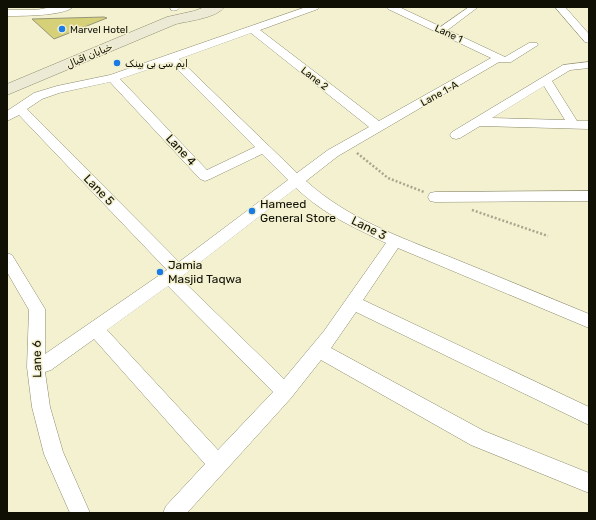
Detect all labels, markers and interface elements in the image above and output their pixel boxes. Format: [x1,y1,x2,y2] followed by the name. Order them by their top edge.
[433,22,465,46] street label: Lane 1
[57,24,67,34] marker: Marvel Hotel
[70,24,128,36] place label: Marvel Hotel
[65,41,114,71] street label: خیابان اقبال
[112,58,122,68] marker: ایم سی بی بینک
[125,58,188,70] place label: ایم سی بی بینک
[298,64,330,93] street label: Lane 2
[419,79,461,109] street label: Lane 1-A
[163,131,199,169] street label: Lane 4
[81,172,117,208] street label: Lane 5
[260,197,336,225] place label: Hameed General Store
[247,206,257,216] marker: Hameed General Store
[349,213,389,243] street label: Lane 3
[168,258,242,286] place label: Jamia Masjid Taqwa
[155,267,165,277] marker: Jamia Masjid Taqwa
[30,340,44,378] street label: Lane 6

